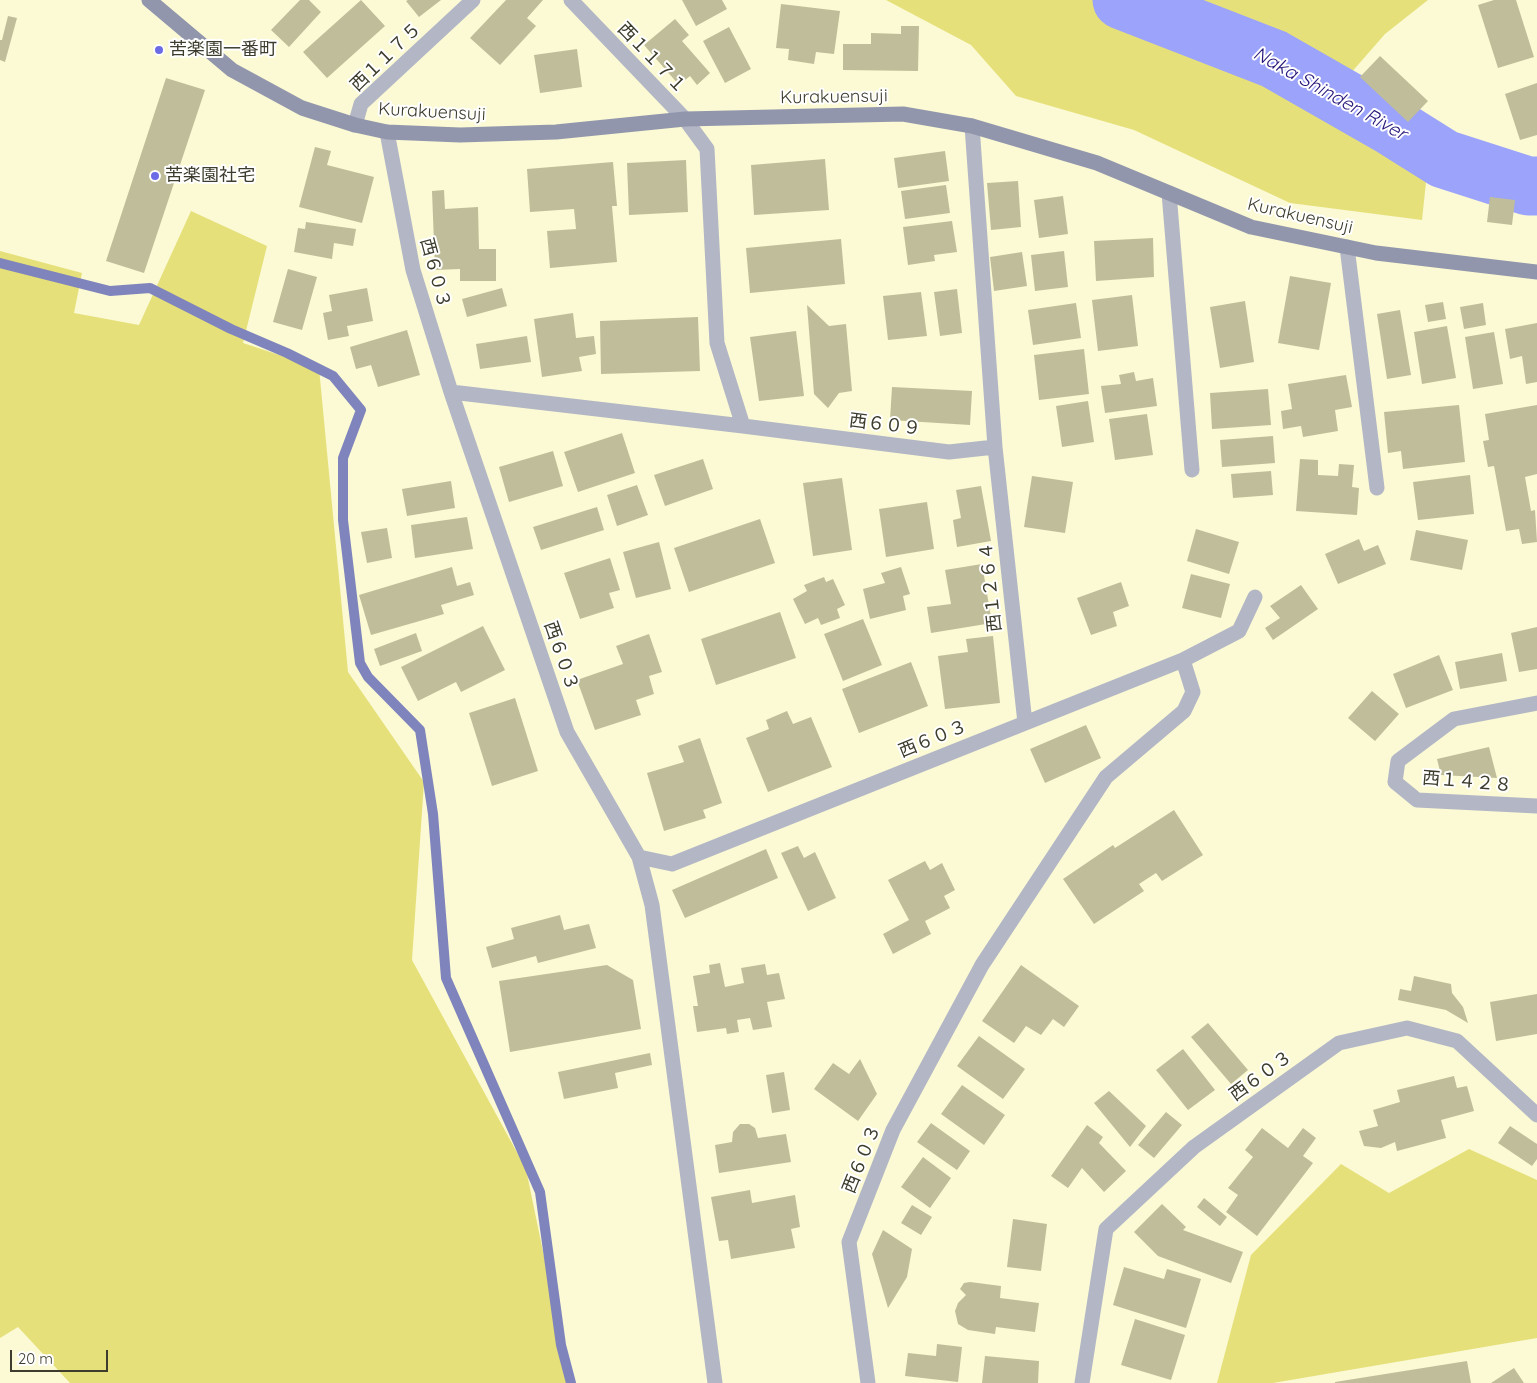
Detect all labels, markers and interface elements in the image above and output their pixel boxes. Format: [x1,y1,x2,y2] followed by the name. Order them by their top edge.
[346,18,426,96] street label: 西１１７５
[613,18,691,98] street label: 西１１７１
[169,39,277,61] place label: 苦楽園一番町
[1249,42,1411,146] water label: Naka Shinden River
[153,44,165,56] marker: 苦楽園一番町
[780,85,888,109] street label: Kurakuensuji
[378,98,486,126] street label: Kurakuensuji
[165,165,255,187] place label: 苦楽園社宅
[149,170,161,182] marker: 苦楽園社宅
[1245,193,1355,239] street label: Kurakuensuji
[415,235,455,311] street label: 西６０３
[848,410,922,440] street label: 西６０９
[976,541,1006,633] street label: 西１２６４
[539,618,583,694] street label: 西６０３
[896,716,970,762] street label: 西６０３
[1421,767,1513,797] street label: 西１４２８
[1226,1046,1296,1106] street label: 西６０３
[839,1122,885,1196] street label: 西６０３
[12,1340,110,1372] scale bar
[18,1349,53,1368] text: 20 m

